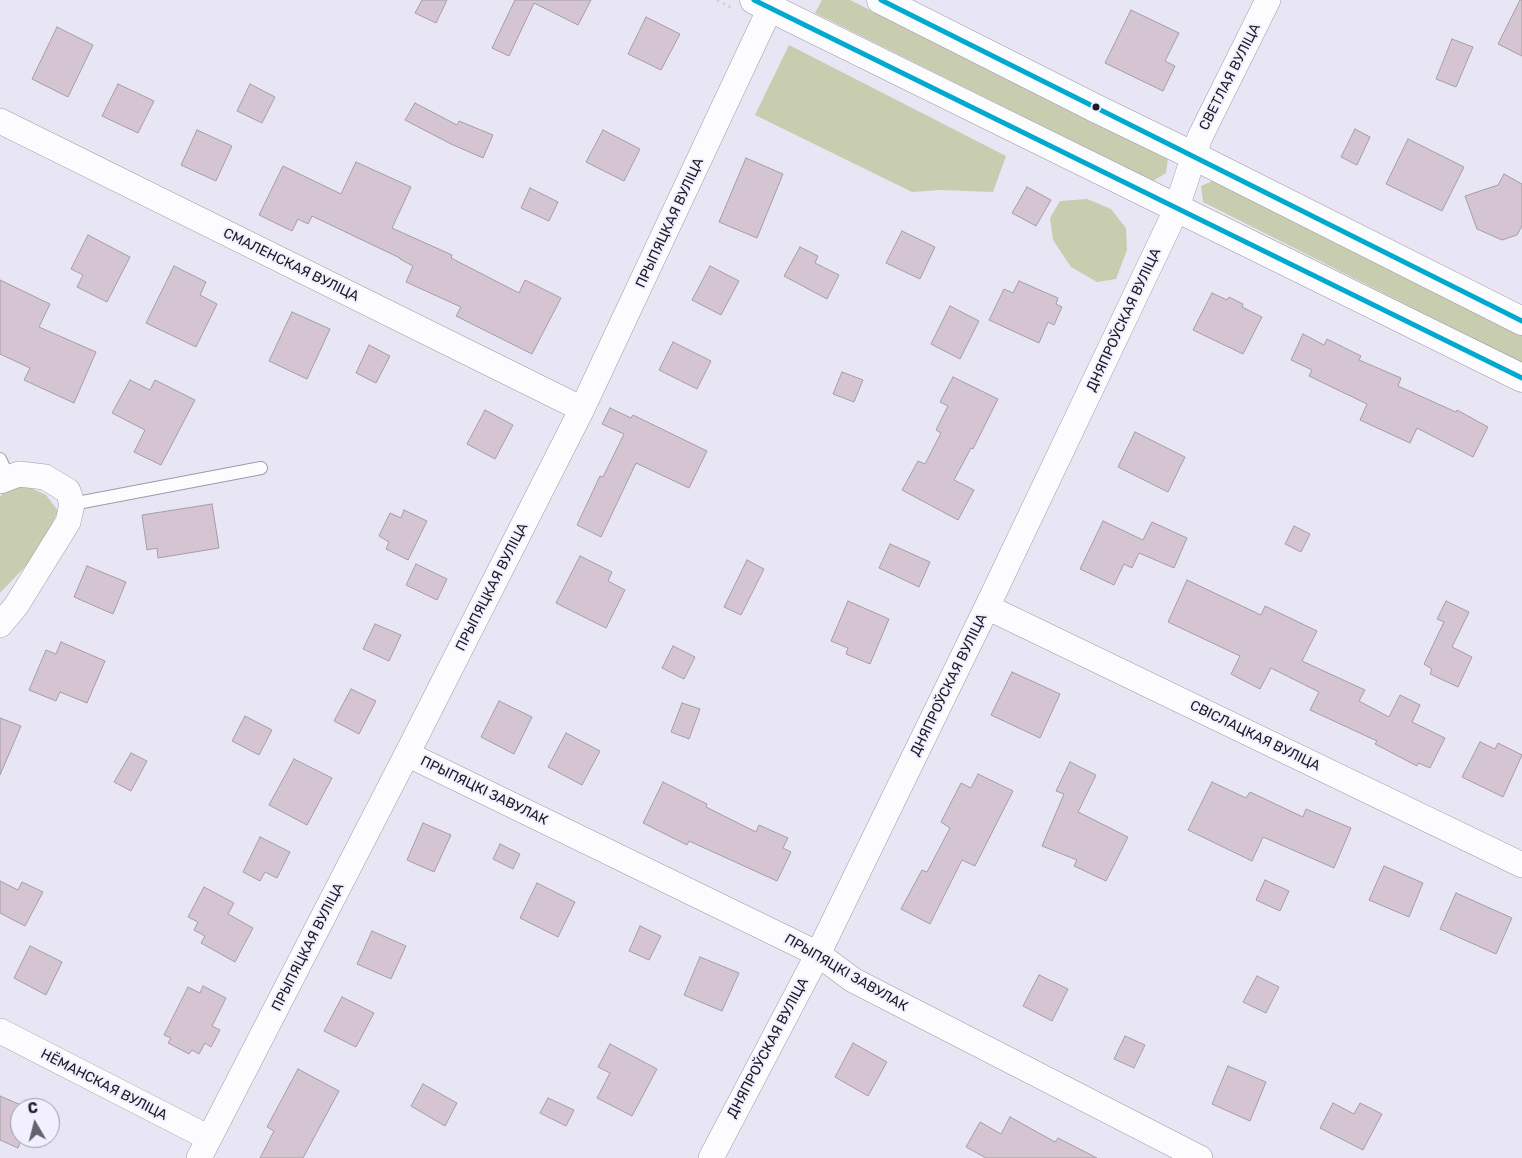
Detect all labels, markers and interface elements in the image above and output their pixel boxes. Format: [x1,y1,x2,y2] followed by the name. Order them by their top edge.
[1196,21,1264,133] street label: СВЕТЛАЯ ВУЛІЦА
[1091,102,1101,112] unlabelled marker
[632,155,708,291] street label: ПРЫПЯЦКАЯ ВУЛІЦА
[220,225,362,305] street label: СМАЛЕНСКАЯ ВУЛІЦА
[1083,246,1165,394] street label: ДНЯПРОЎСКАЯ ВУЛІЦА
[452,520,532,654] street label: ПРЫПЯЦКАЯ ВУЛІЦА
[907,611,991,759] street label: ДНЯПРОЎСКАЯ ВУЛІЦА
[1187,697,1323,775] street label: СВІСЛАЦКАЯ ВУЛІЦА
[418,753,550,829] street label: ПРЫПЯЦКІ ЗАВУЛАК
[268,880,348,1014] street label: ПРЫПЯЦКАЯ ВУЛІЦА
[781,931,911,1015] street label: ПРЫПЯЦКІ ЗАВУЛАК
[724,975,812,1121] street label: ДНЯПРОЎСКАЯ ВУЛІЦА
[38,1046,170,1124] street label: НЁМАНСКАЯ ВУЛІЦА
[10,1098,60,1148] north arrow
[27,1100,39,1118] text: С

